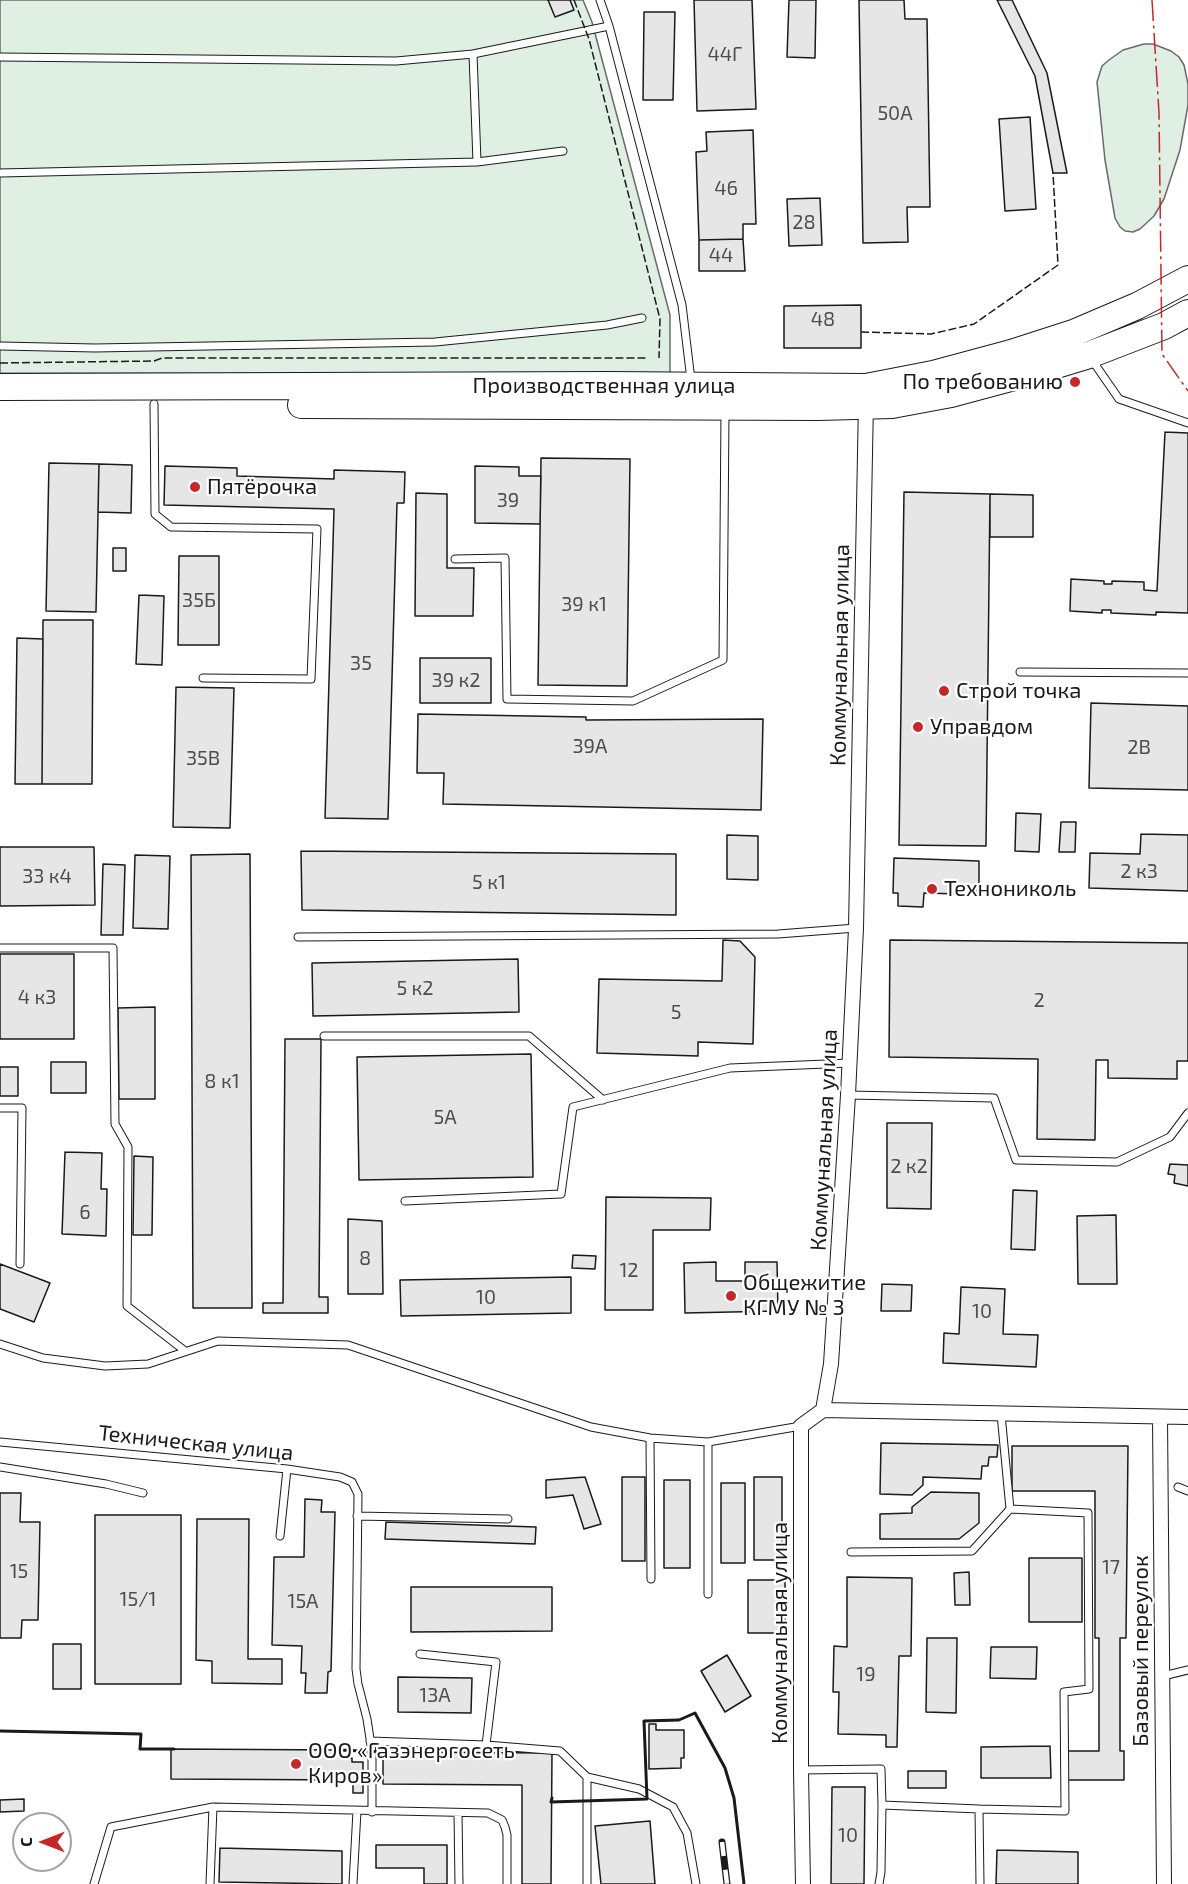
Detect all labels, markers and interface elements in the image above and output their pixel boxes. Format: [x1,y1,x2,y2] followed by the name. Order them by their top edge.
[708,42,742,66] house number: 44Г
[877,101,913,125] house number: 50А
[714,176,738,200] house number: 46
[792,210,816,234] house number: 28
[709,243,733,267] house number: 44
[811,307,835,331] house number: 48
[903,369,1063,395] place label: По требованию
[473,373,735,399] street label: Производственная улица
[1068,375,1082,389] marker: По требованию
[207,474,317,500] place label: Пятёрочка
[188,480,202,494] marker: Пятёрочка
[497,488,519,512] house number: 39
[825,544,855,766] street label: Коммунальная улица
[182,588,216,612] house number: 35Б
[561,592,607,616] house number: 39 к1
[350,651,372,675] house number: 35
[432,668,480,692] house number: 39 к2
[956,678,1081,704] place label: Строй точка
[937,684,951,698] marker: Строй точка
[930,714,1033,740] place label: Управдом
[911,720,925,734] marker: Управдом
[573,734,607,758] house number: 39А
[1127,735,1151,759] house number: 2В
[186,746,220,770] house number: 35В
[1120,859,1158,883] house number: 2 к3
[22,864,72,888] house number: 33 к4
[472,870,506,894] house number: 5 к1
[944,876,1076,902] place label: Технониколь
[925,882,939,896] marker: Технониколь
[396,976,434,1000] house number: 5 к2
[18,985,56,1009] house number: 4 к3
[1033,988,1045,1012] house number: 2
[671,1000,681,1024] house number: 5
[805,1028,843,1252] street label: Коммунальная улица
[204,1069,240,1093] house number: 8 к1
[433,1105,457,1129] house number: 5А
[890,1154,928,1178] house number: 2 к2
[79,1200,91,1224] house number: 6
[359,1246,371,1270] house number: 8
[619,1258,639,1282] house number: 12
[743,1270,866,1322] place label: Общежитие КГМУ № 3
[476,1285,496,1309] house number: 10
[724,1289,738,1303] marker: Общежитие КГМУ № 3
[972,1299,992,1323] house number: 10
[97,1420,295,1466] street label: Техническая улица
[767,1522,793,1744] street label: Коммунальная улица
[1102,1555,1120,1579] house number: 17
[1128,1555,1154,1747] street label: Базовый переулок
[10,1559,28,1583] house number: 15
[120,1587,156,1611] house number: 15/1
[287,1589,319,1613] house number: 15А
[856,1662,876,1686] house number: 19
[419,1683,451,1707] house number: 13А
[308,1738,515,1790] place label: ООО «Газэнергосеть Киров»
[289,1757,303,1771] marker: ООО «Газэнергосеть Киров»
[12,1812,72,1872] north arrow
[838,1823,858,1847] house number: 10
[16,1837,35,1847] text: С

